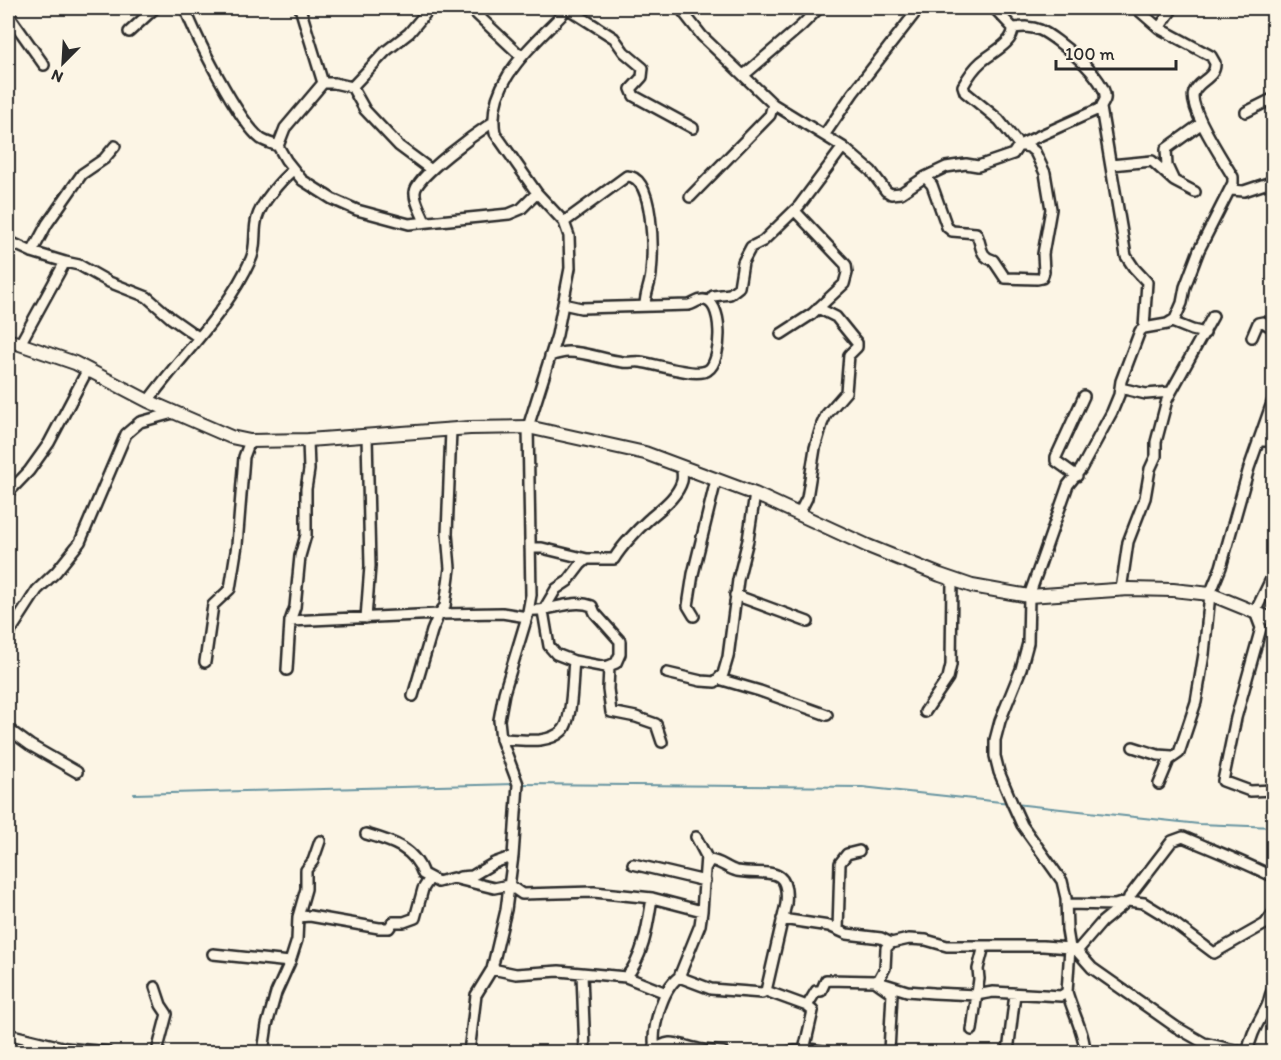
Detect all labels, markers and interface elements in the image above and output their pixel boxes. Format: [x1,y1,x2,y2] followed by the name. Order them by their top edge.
[33,33,93,93] north arrow
[1056,33,1176,71] scale bar
[1065,43,1115,65] text: 100 m
[48,65,66,87] text: N

